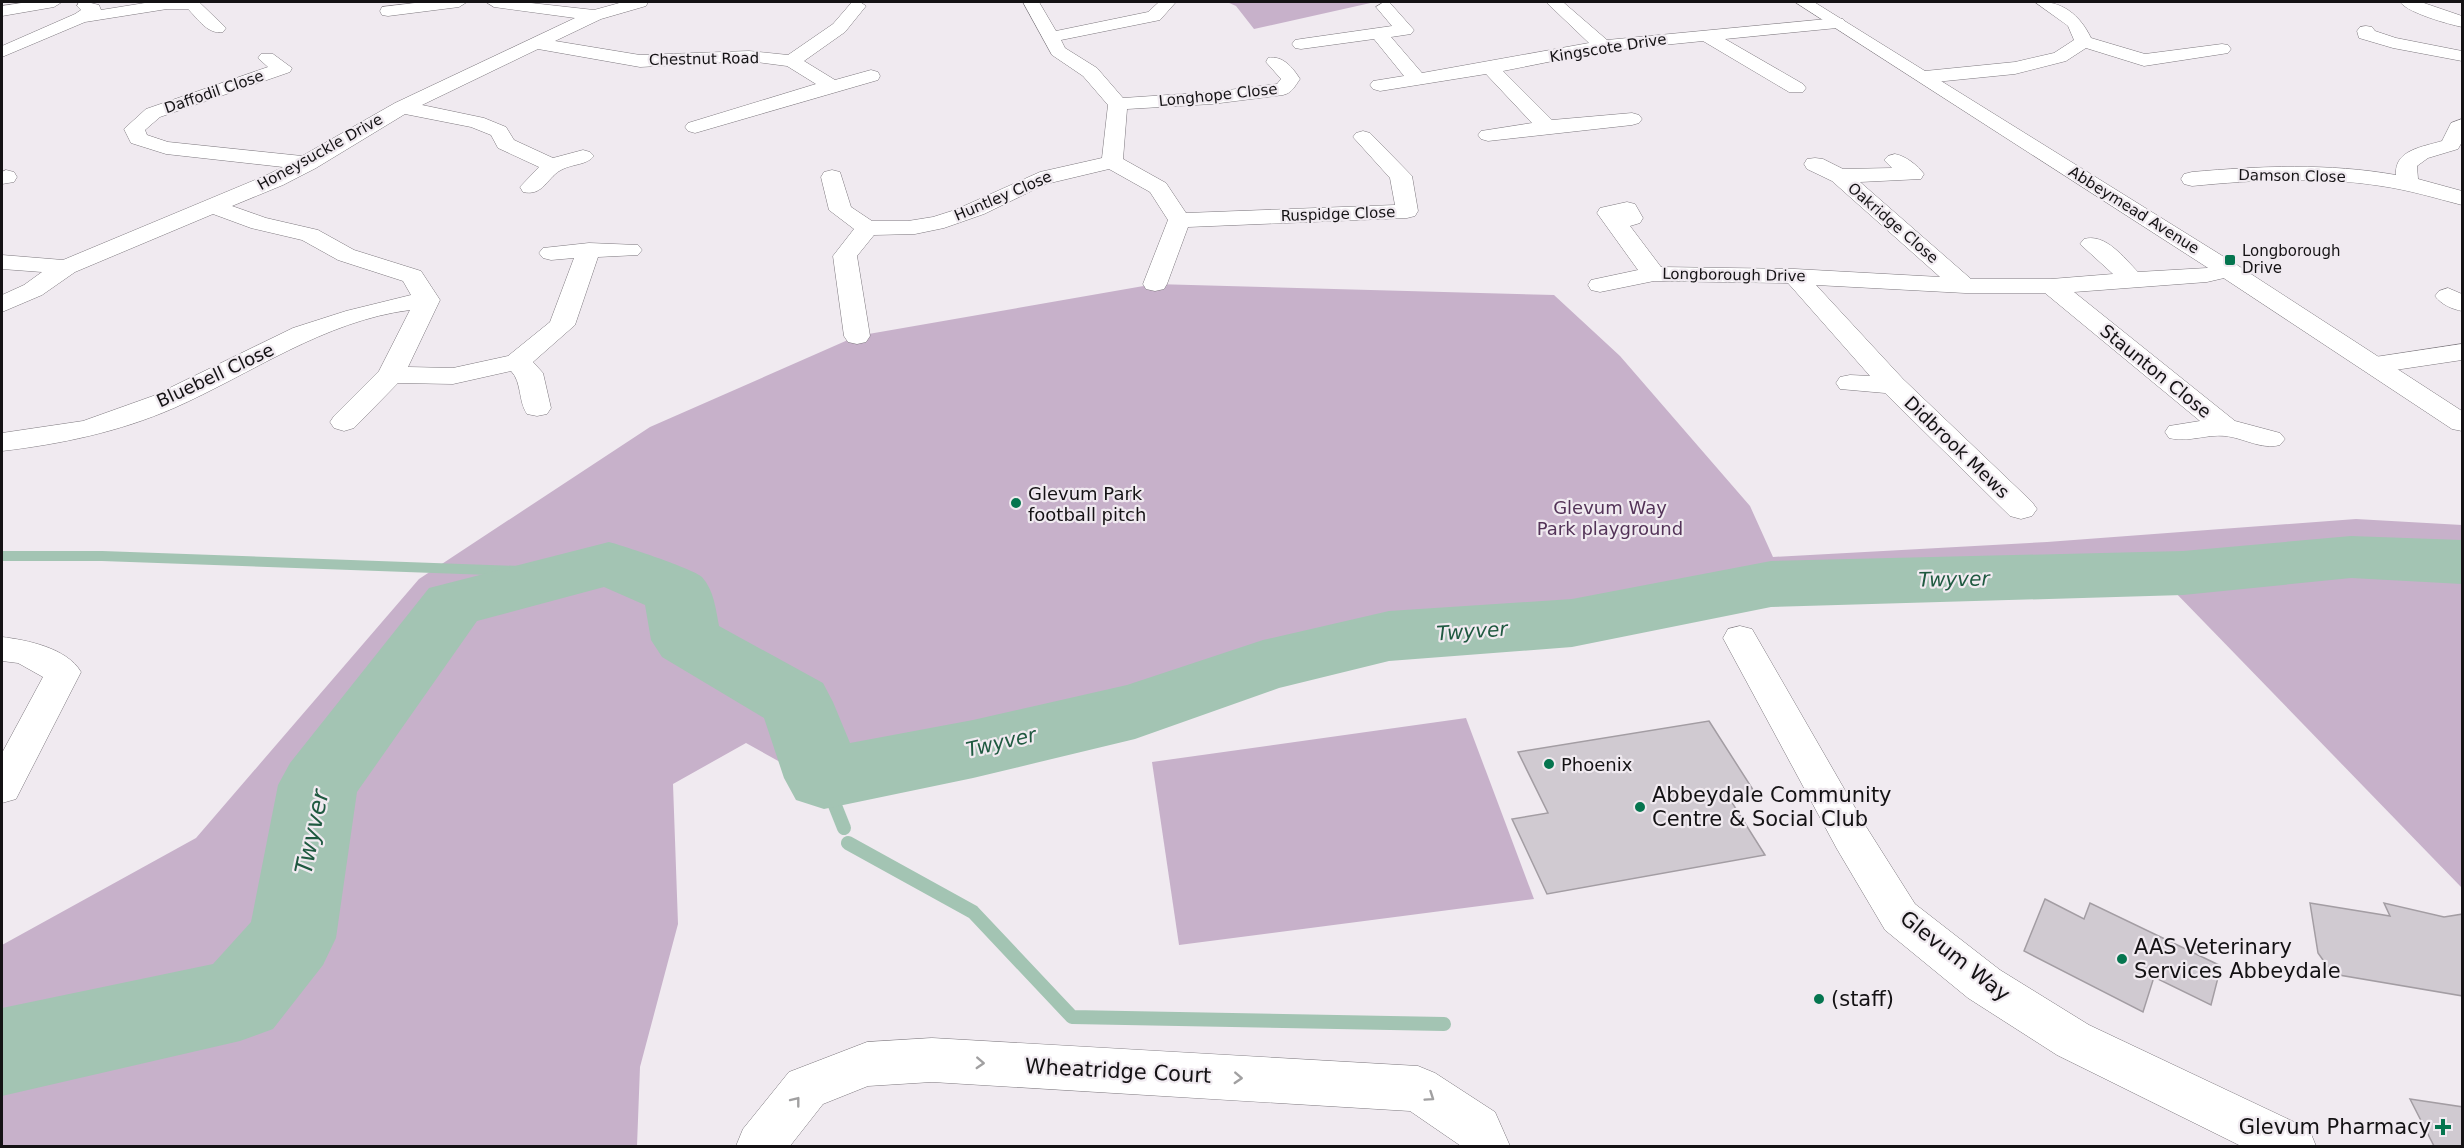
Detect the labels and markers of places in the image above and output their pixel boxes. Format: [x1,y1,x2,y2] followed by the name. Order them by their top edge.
[2242,242,2341,277] place label: Longborough Drive
[2223,253,2237,267] marker: Longborough Drive
[1028,483,1146,525] place label: Glevum Park football pitch
[1009,496,1023,510] marker: Glevum Park football pitch
[1561,754,1633,775] place label: Phoenix
[1542,757,1556,771] marker: Phoenix
[1652,783,1892,831] place label: Abbeydale Community Centre & Social Club
[1633,800,1647,814] marker: Abbeydale Community Centre & Social Club
[2134,935,2341,983] place label: AAS Veterinary Services Abbeydale
[2115,952,2129,966] marker: AAS Veterinary Services Abbeydale
[1831,987,1894,1011] place label: (staff)
[1812,992,1826,1006] marker: (staff)
[2239,1115,2431,1139] place label: Glevum Pharmacy
[2436,1120,2450,1134] marker: Glevum Pharmacy

